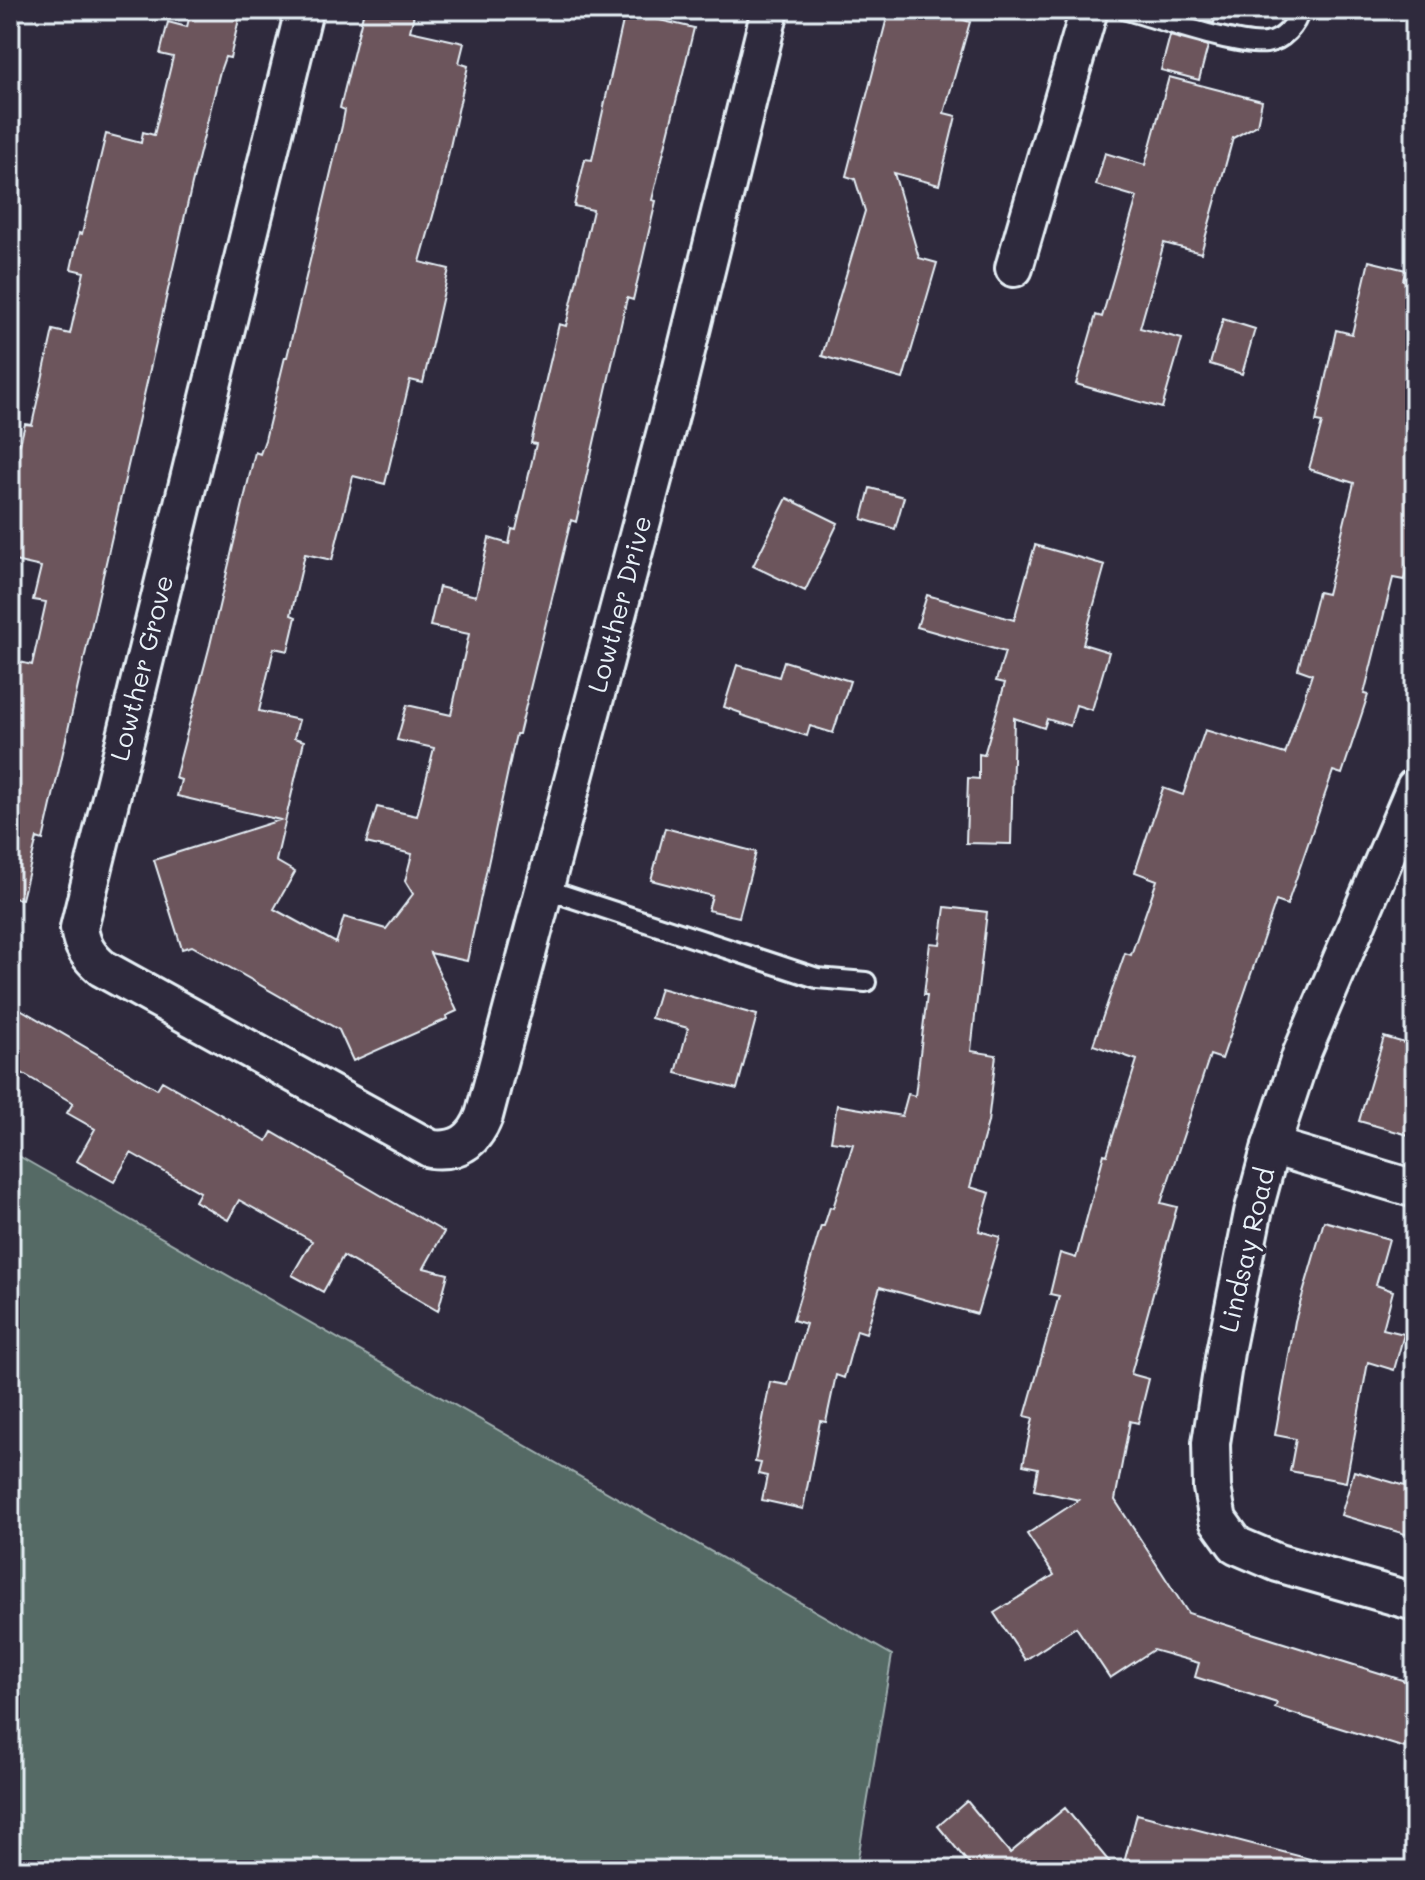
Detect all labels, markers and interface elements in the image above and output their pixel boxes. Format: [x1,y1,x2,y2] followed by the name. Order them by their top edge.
[579,512,659,696] street label: Lowther Drive
[101,571,181,764] street label: Lowther Grove
[1211,1164,1281,1335] street label: Lindsay Road

